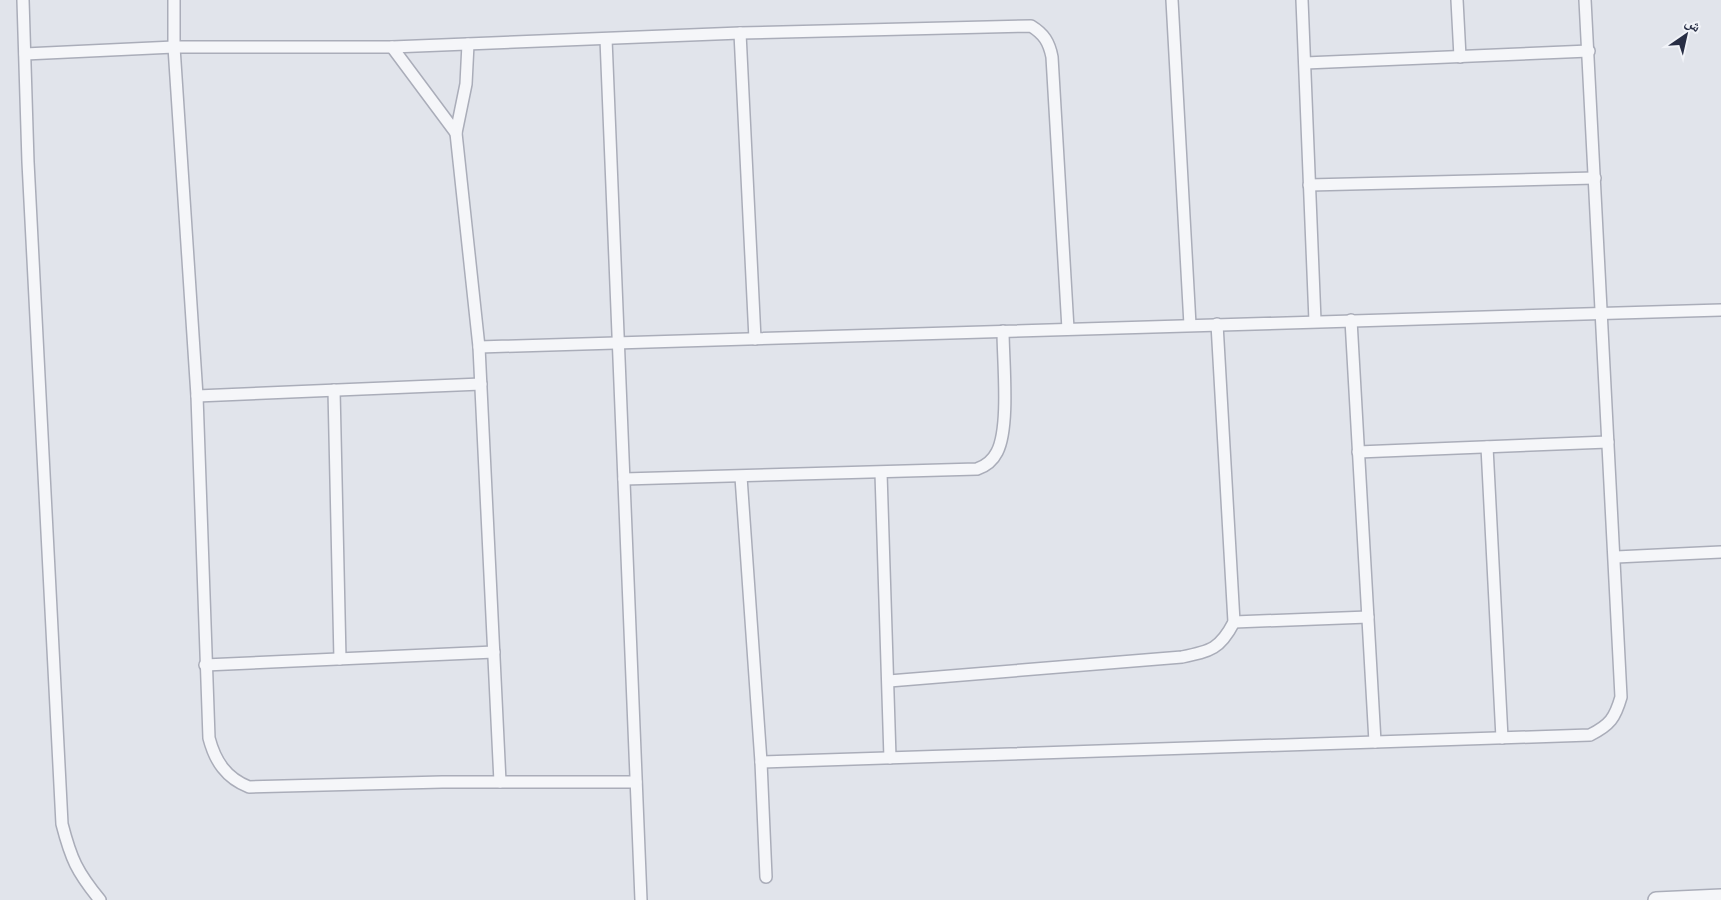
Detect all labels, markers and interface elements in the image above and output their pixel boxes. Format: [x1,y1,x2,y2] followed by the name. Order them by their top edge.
[1661,10,1711,60] north arrow
[1682,13,1705,36] text: ش

